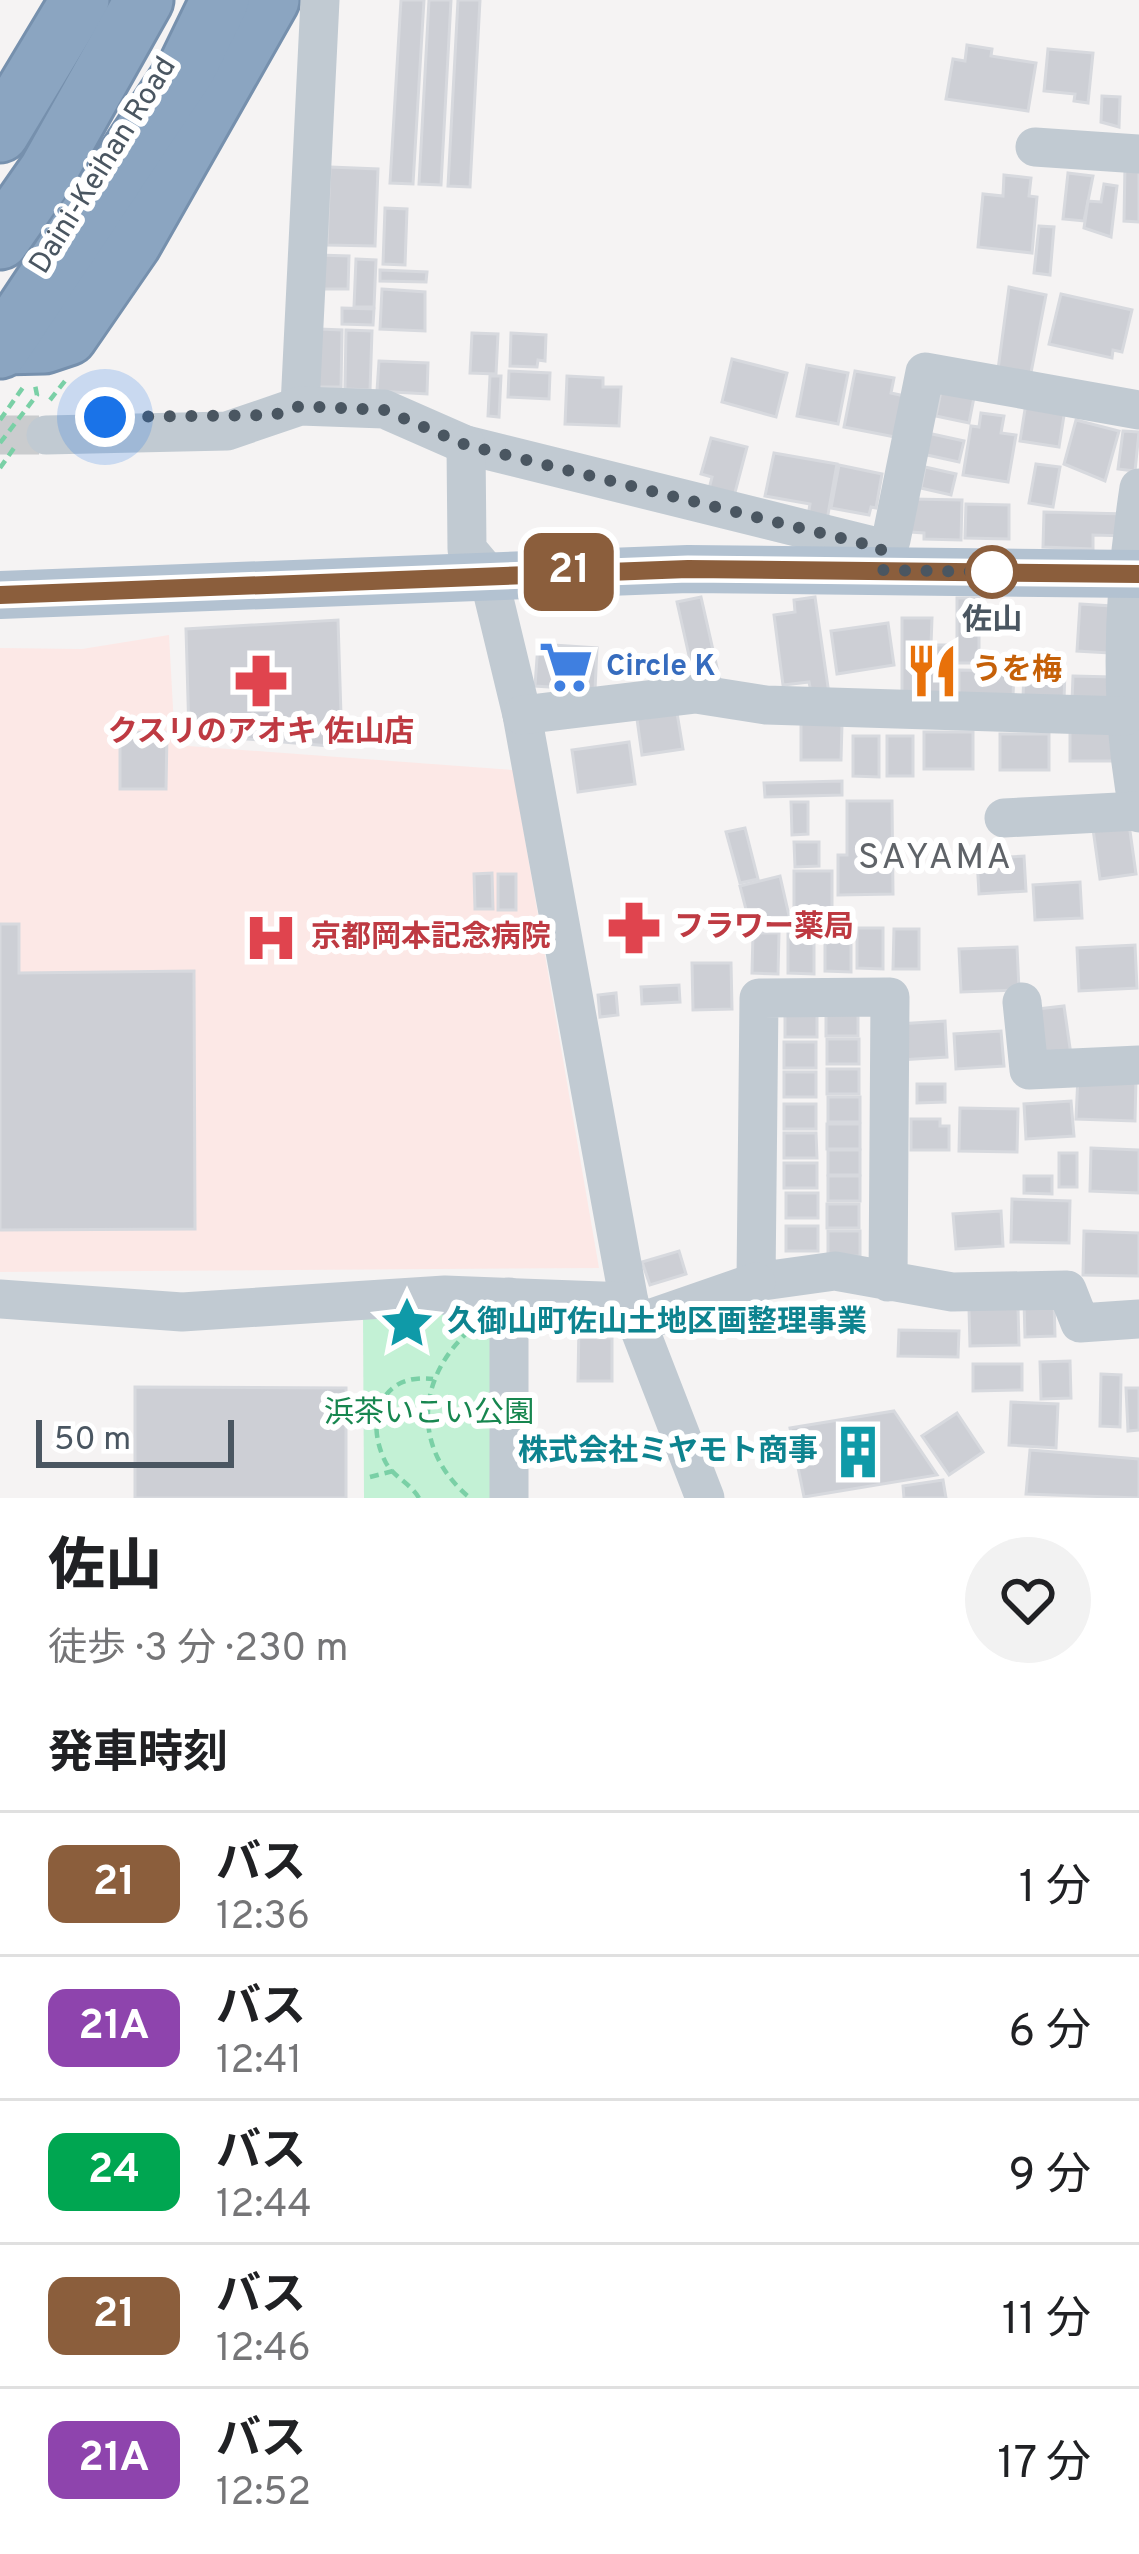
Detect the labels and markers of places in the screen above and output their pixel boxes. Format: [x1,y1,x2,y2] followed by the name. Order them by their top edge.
[967,547,1017,597] marker: 佐山
[962,603,1022,640] place label: 佐山
[537,638,595,696] supermarket icon: Circle K
[903,642,961,700] restaurant icon: うを梅
[606,649,716,686] place label: Circle K
[232,652,290,710] pharmacy icon: クスリのアオキ 佐山店
[972,653,1062,690] place label: うを梅
[108,715,414,752] place label: クスリのアオキ 佐山店
[605,899,663,957] pharmacy icon: フラワー薬局
[242,909,300,967] hospital icon: 京都岡本記念病院
[674,910,854,947] place label: フラワー薬局
[311,920,551,957] place label: 京都岡本記念病院
[378,1294,436,1352] place icon: 久御山町佐山土地区画整理事業
[447,1305,867,1342] place label: 久御山町佐山土地区画整理事業
[829,1423,887,1481] building icon: 株式会社ミヤモト商事
[518,1434,818,1471] place label: 株式会社ミヤモト商事

